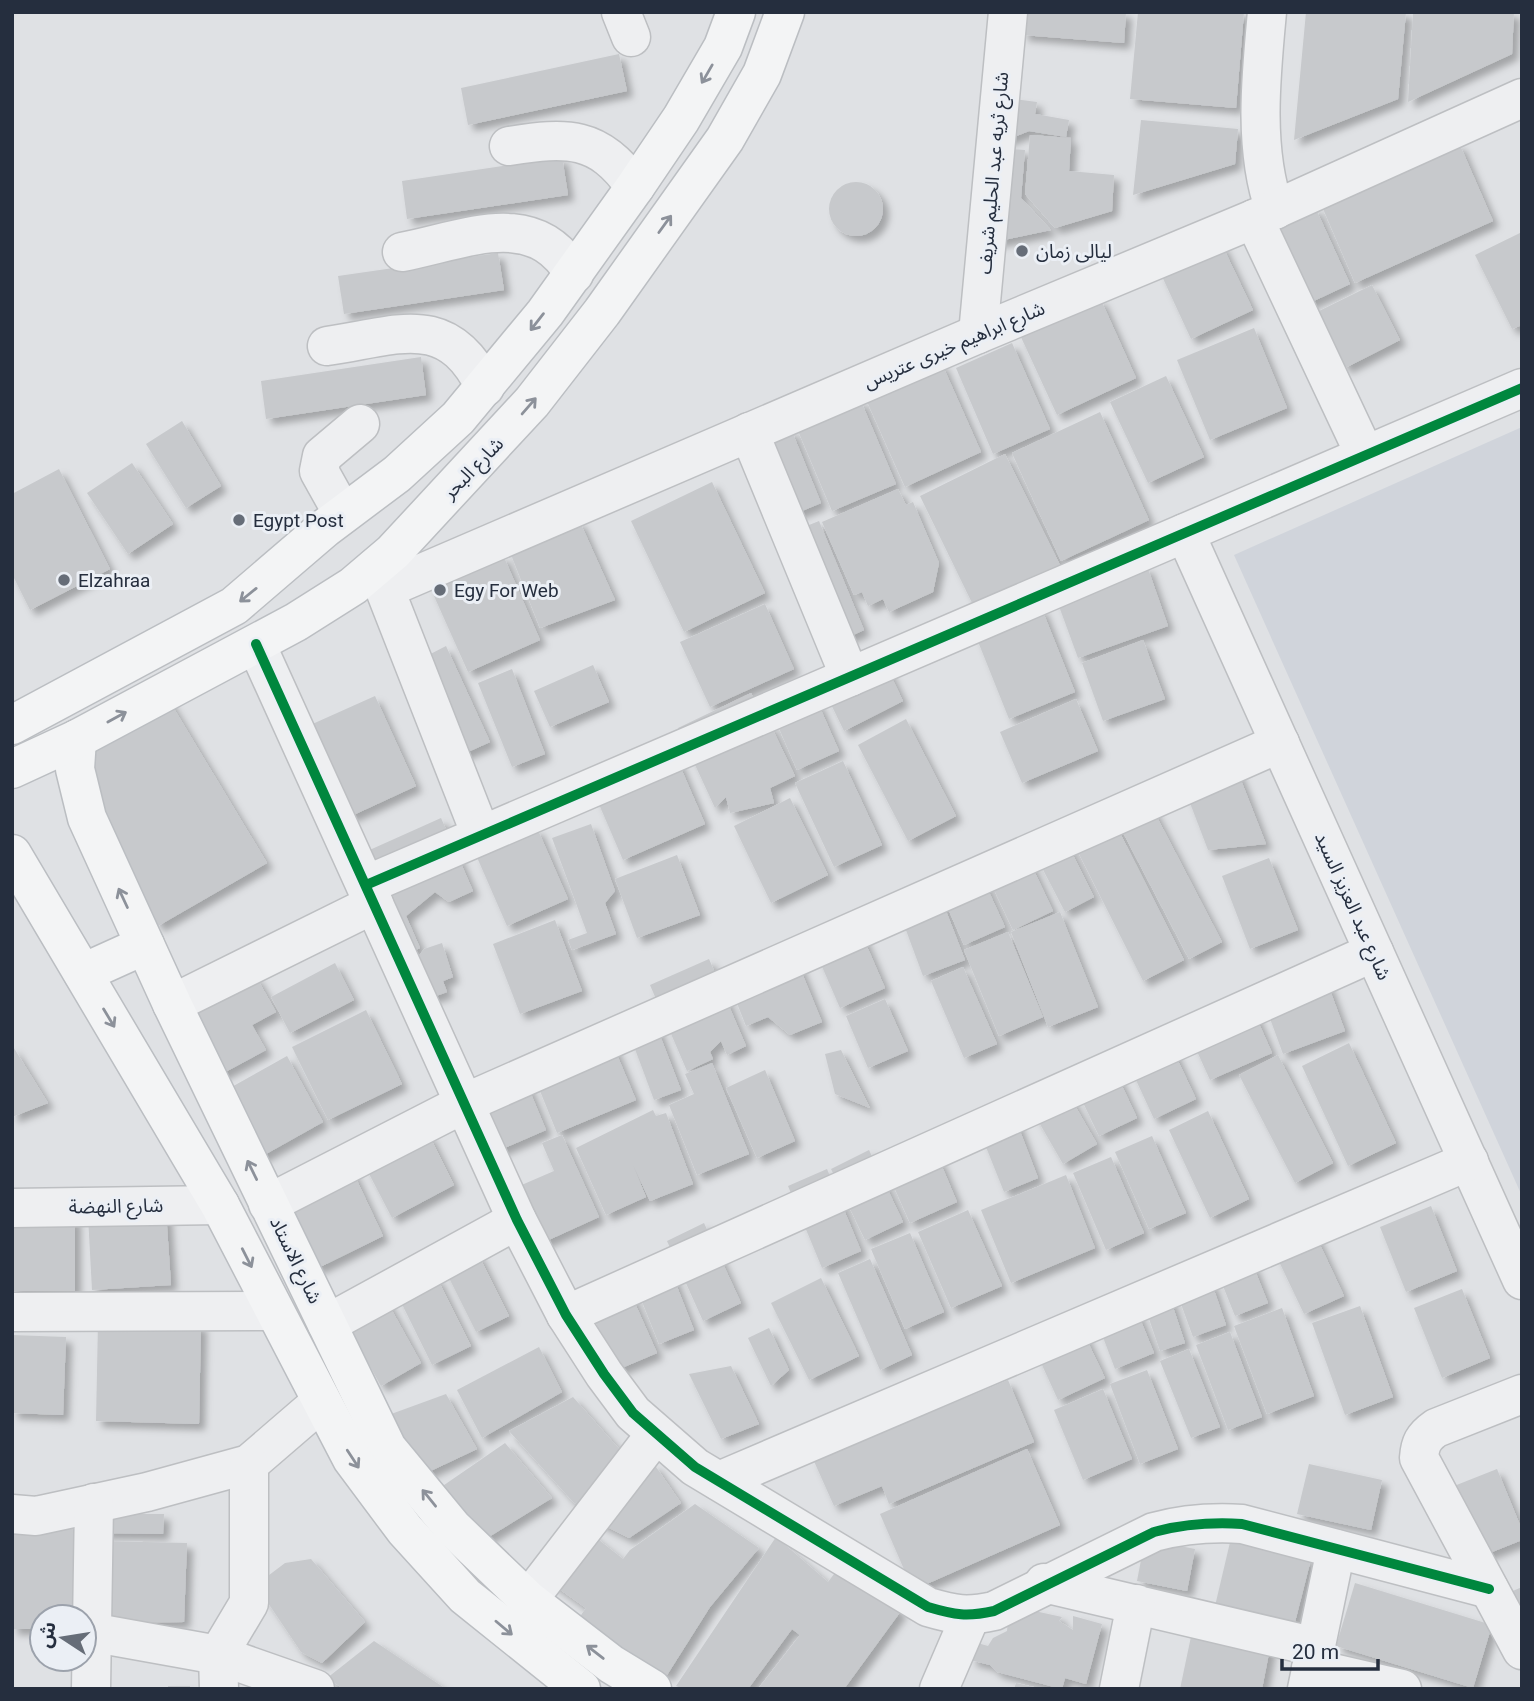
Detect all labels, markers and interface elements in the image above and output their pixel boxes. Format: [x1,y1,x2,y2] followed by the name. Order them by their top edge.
[700,63,713,84] one-way arrow
[973,71,1016,275] street label: شارع ثريه عبد الحليم شريف
[658,215,672,234] one-way arrow
[1036,240,1112,263] place label: ليالى زمان
[1014,243,1030,259] marker: ليالى زمان
[860,296,1049,396] street label: شارع ابراهيم خيرى عتريس
[530,313,545,331] one-way arrow
[521,398,537,416] one-way arrow
[437,432,510,506] street label: شارع البحر
[253,509,344,532] place label: Egypt Post
[231,512,247,528] marker: Egypt Post
[78,569,150,592] place label: Elzahraa
[56,572,72,588] marker: Elzahraa
[454,579,559,602] place label: Egy For Web
[432,582,448,598] marker: Egy For Web
[240,587,258,602] one-way arrow
[107,710,127,724] one-way arrow
[1308,828,1396,984] street label: شارع عبد العزيز السيد
[116,887,129,909] one-way arrow
[103,1008,117,1028] one-way arrow
[244,1160,258,1181] one-way arrow
[68,1194,164,1220] street label: شارع النهضة
[263,1213,327,1308] street label: شارع الاستاد
[240,1247,254,1268] one-way arrow
[347,1448,361,1468] one-way arrow
[421,1490,436,1508] one-way arrow
[28,1603,98,1673] north arrow
[33,1619,61,1650] text: ش
[494,1620,512,1636] one-way arrow
[1282,1628,1378,1672] scale bar
[1292,1640,1339,1664] text: 20 m
[586,1644,605,1659] one-way arrow

